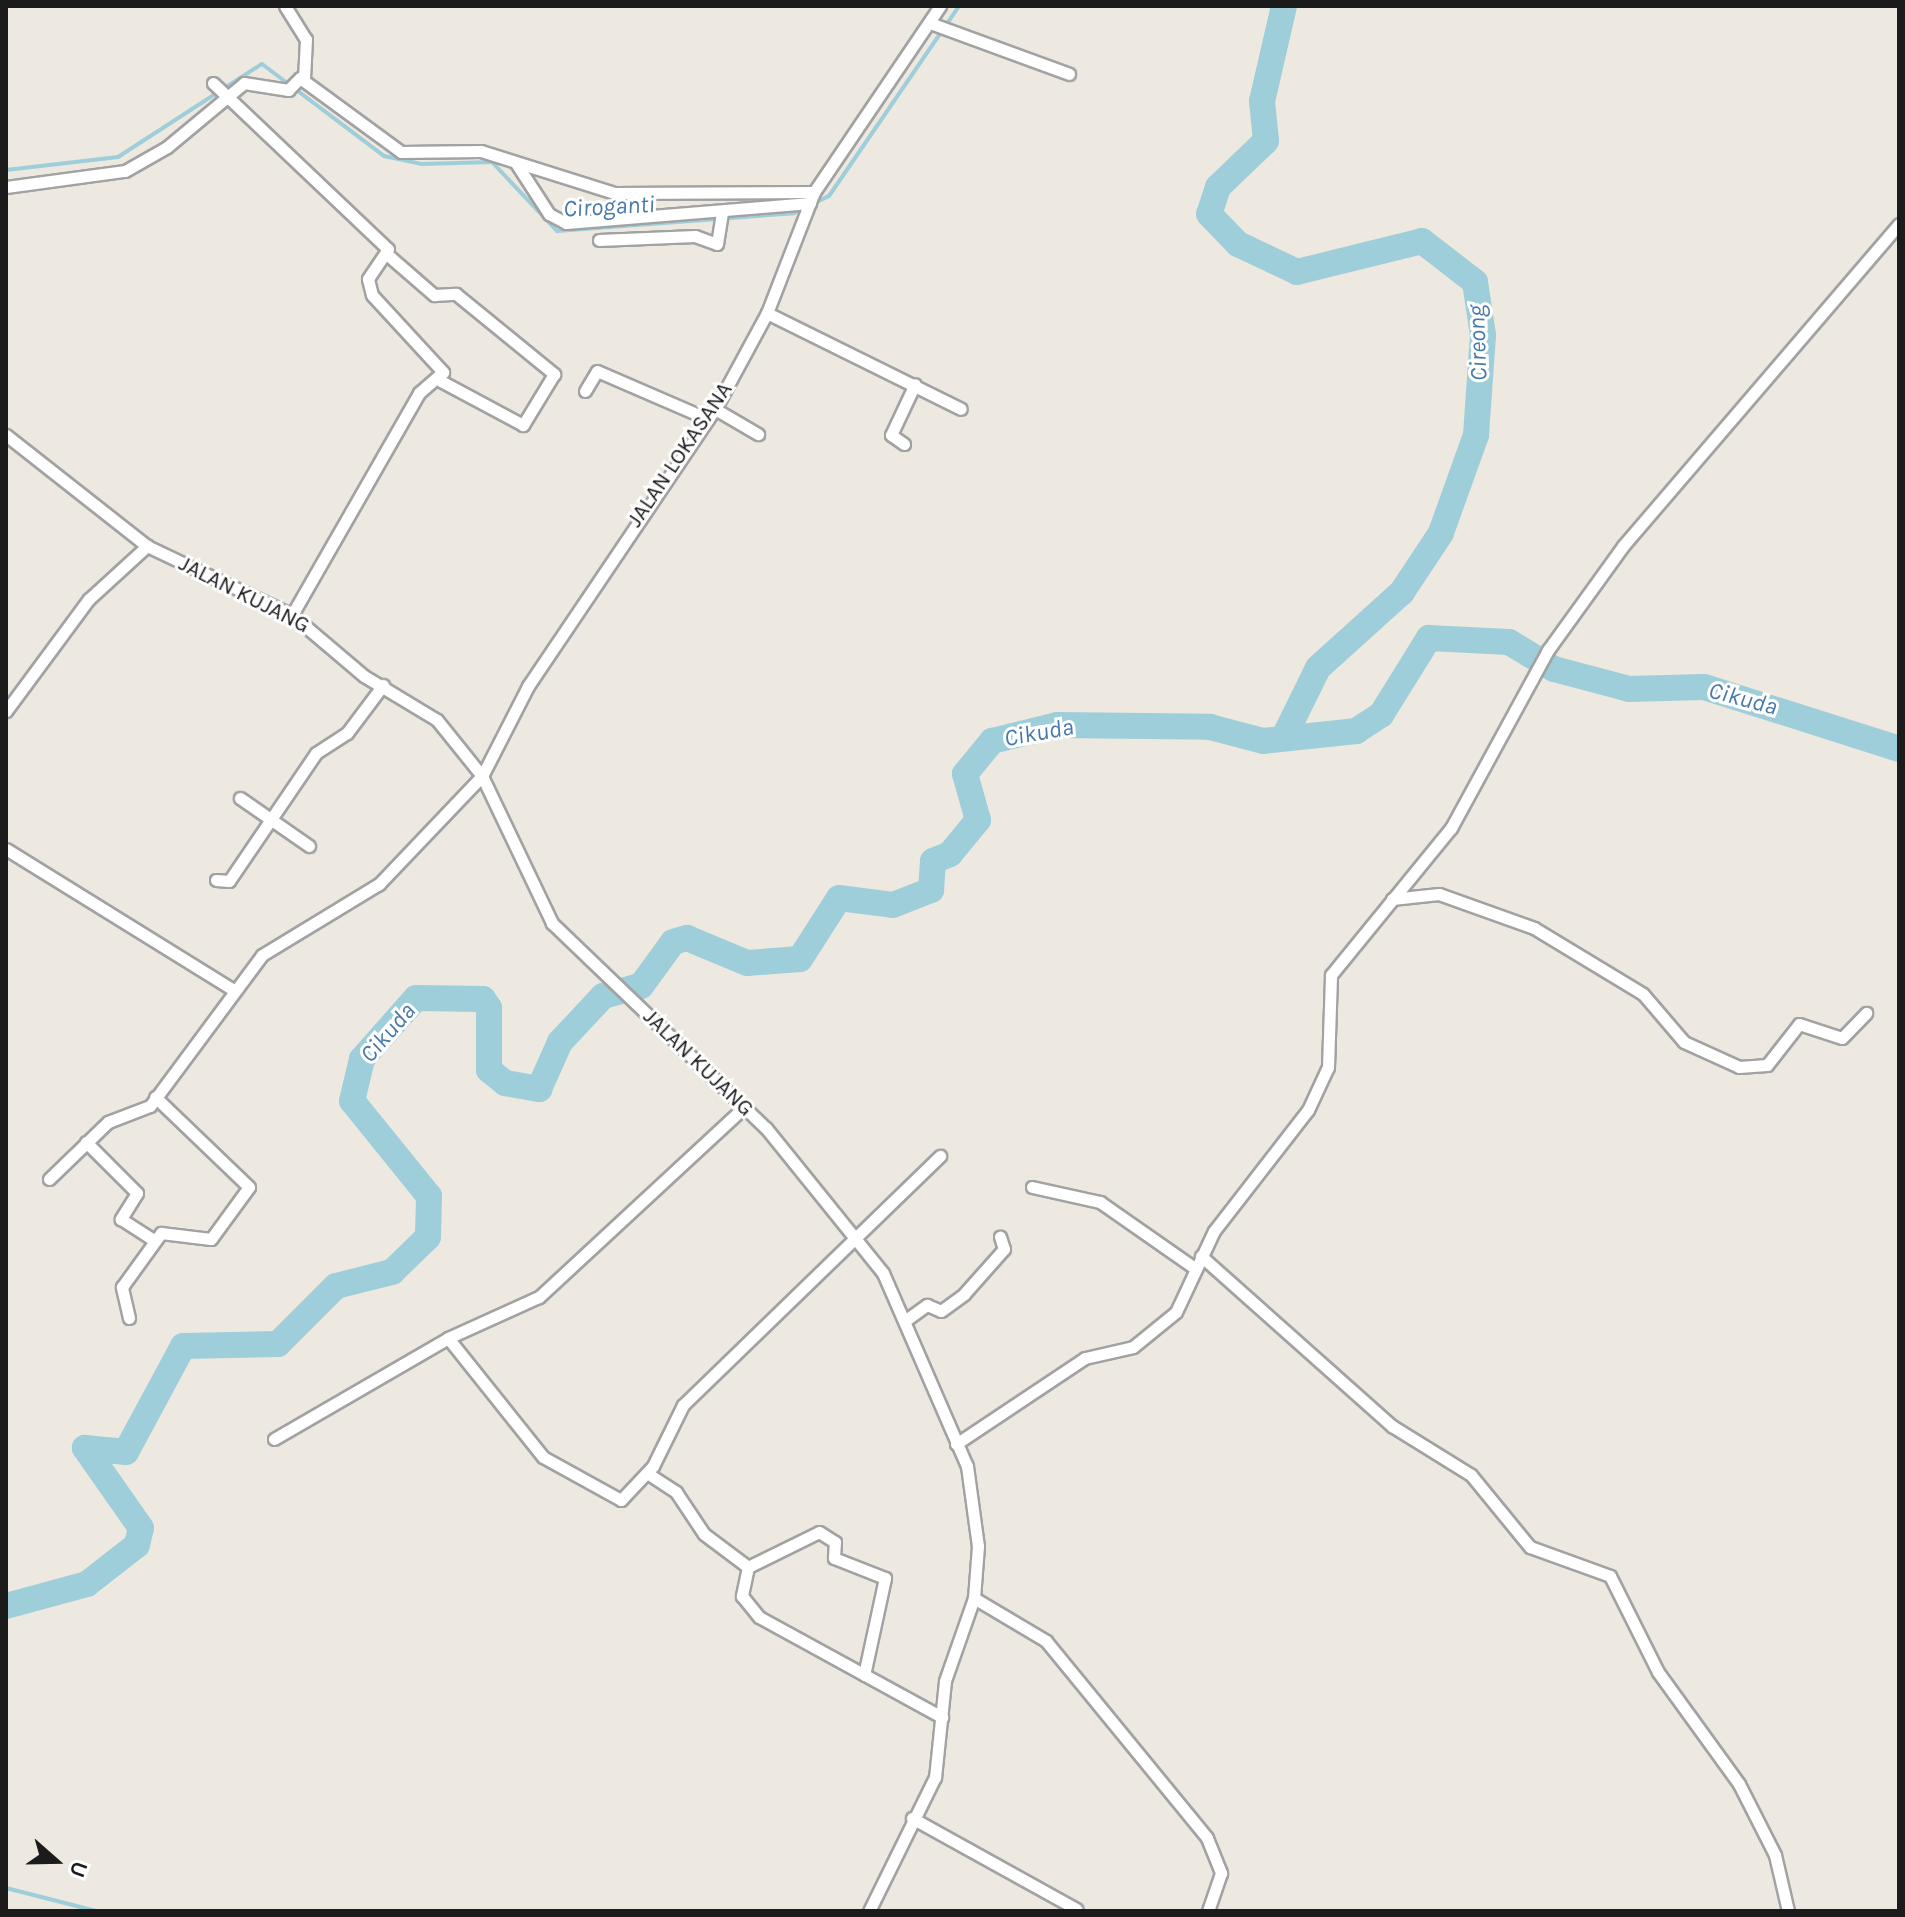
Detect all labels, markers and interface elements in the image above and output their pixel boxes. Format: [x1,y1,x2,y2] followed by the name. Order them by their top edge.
[563,190,655,224] water label: Ciroganti
[1462,304,1494,382] water label: Cireong
[622,378,738,532] street label: JALAN LOKASANA
[174,551,314,639] street label: JALAN KUJANG
[1706,676,1780,722] water label: Cikuda
[1002,713,1076,753] water label: Cikuda
[354,997,422,1069] water label: Cikuda
[637,1004,759,1122] street label: JALAN KUJANG
[16,1821,96,1901] north arrow
[64,1858,93,1881] text: U

